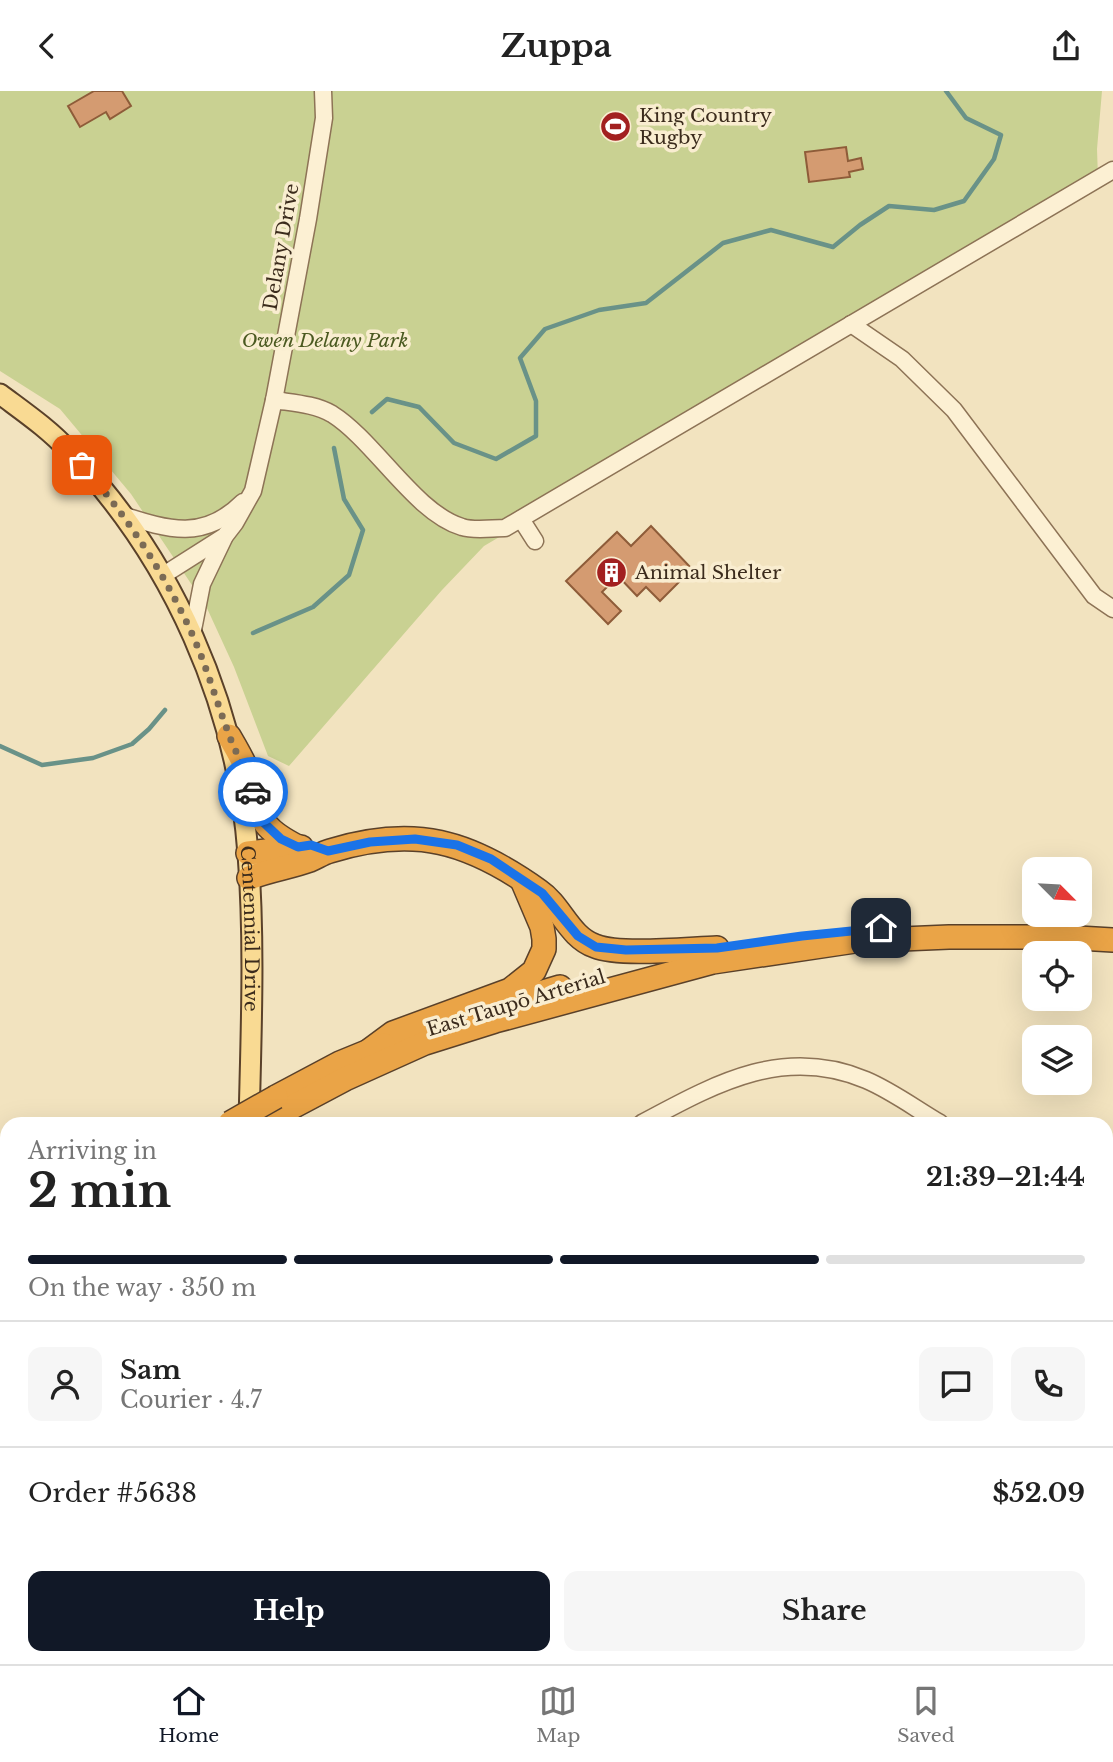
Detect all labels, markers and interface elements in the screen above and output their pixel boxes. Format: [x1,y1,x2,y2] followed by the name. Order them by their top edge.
[501,26,612,66] text: Zuppa
[28,27,66,65] icon: back
[1047,27,1085,65] icon: share
[639,104,772,149] place label: King Country Rugby
[599,109,633,143] sports icon: King Country Rugby
[259,182,303,312] street label: Delany Drive
[242,329,408,352] park label: Owen Delany Park
[52,435,112,495] pin
[63,446,101,484] icon: bag
[595,555,629,589] building icon: Animal Shelter
[634,561,781,584] place label: Animal Shelter
[218,757,288,827] courier
[234,773,272,811] icon: car
[236,845,263,1012] street label: Centennial Drive
[1022,857,1092,927] north arrow
[1022,857,1092,1095] map controls
[851,898,911,958] pin
[862,909,900,947] icon: home
[1022,941,1092,1011] button: locate
[424,965,608,1041] street label: East Taupō Arterial
[1022,1025,1092,1095] button: layers
[28,1137,157,1165] text: Arriving in
[926,1161,1085,1193] text: 21:39–21:44
[28,1162,171,1219] text: 2 min
[28,1274,256,1302] text: On the way · 350 m
[28,1347,102,1421] button: person
[919,1347,993,1421] button: chat
[1011,1347,1085,1421] button: phone
[120,1354,181,1386] text: Sam
[120,1386,262,1414] text: Courier · 4.7
[28,1477,197,1509] text: Order #5638
[992,1477,1085,1509] text: $52.09
[28,1571,550,1651] button: Help
[564,1571,1085,1651] button: Share
[158,1682,219,1747] tab: Home
[536,1682,580,1747] tab: Map
[897,1682,955,1747] tab: Saved

